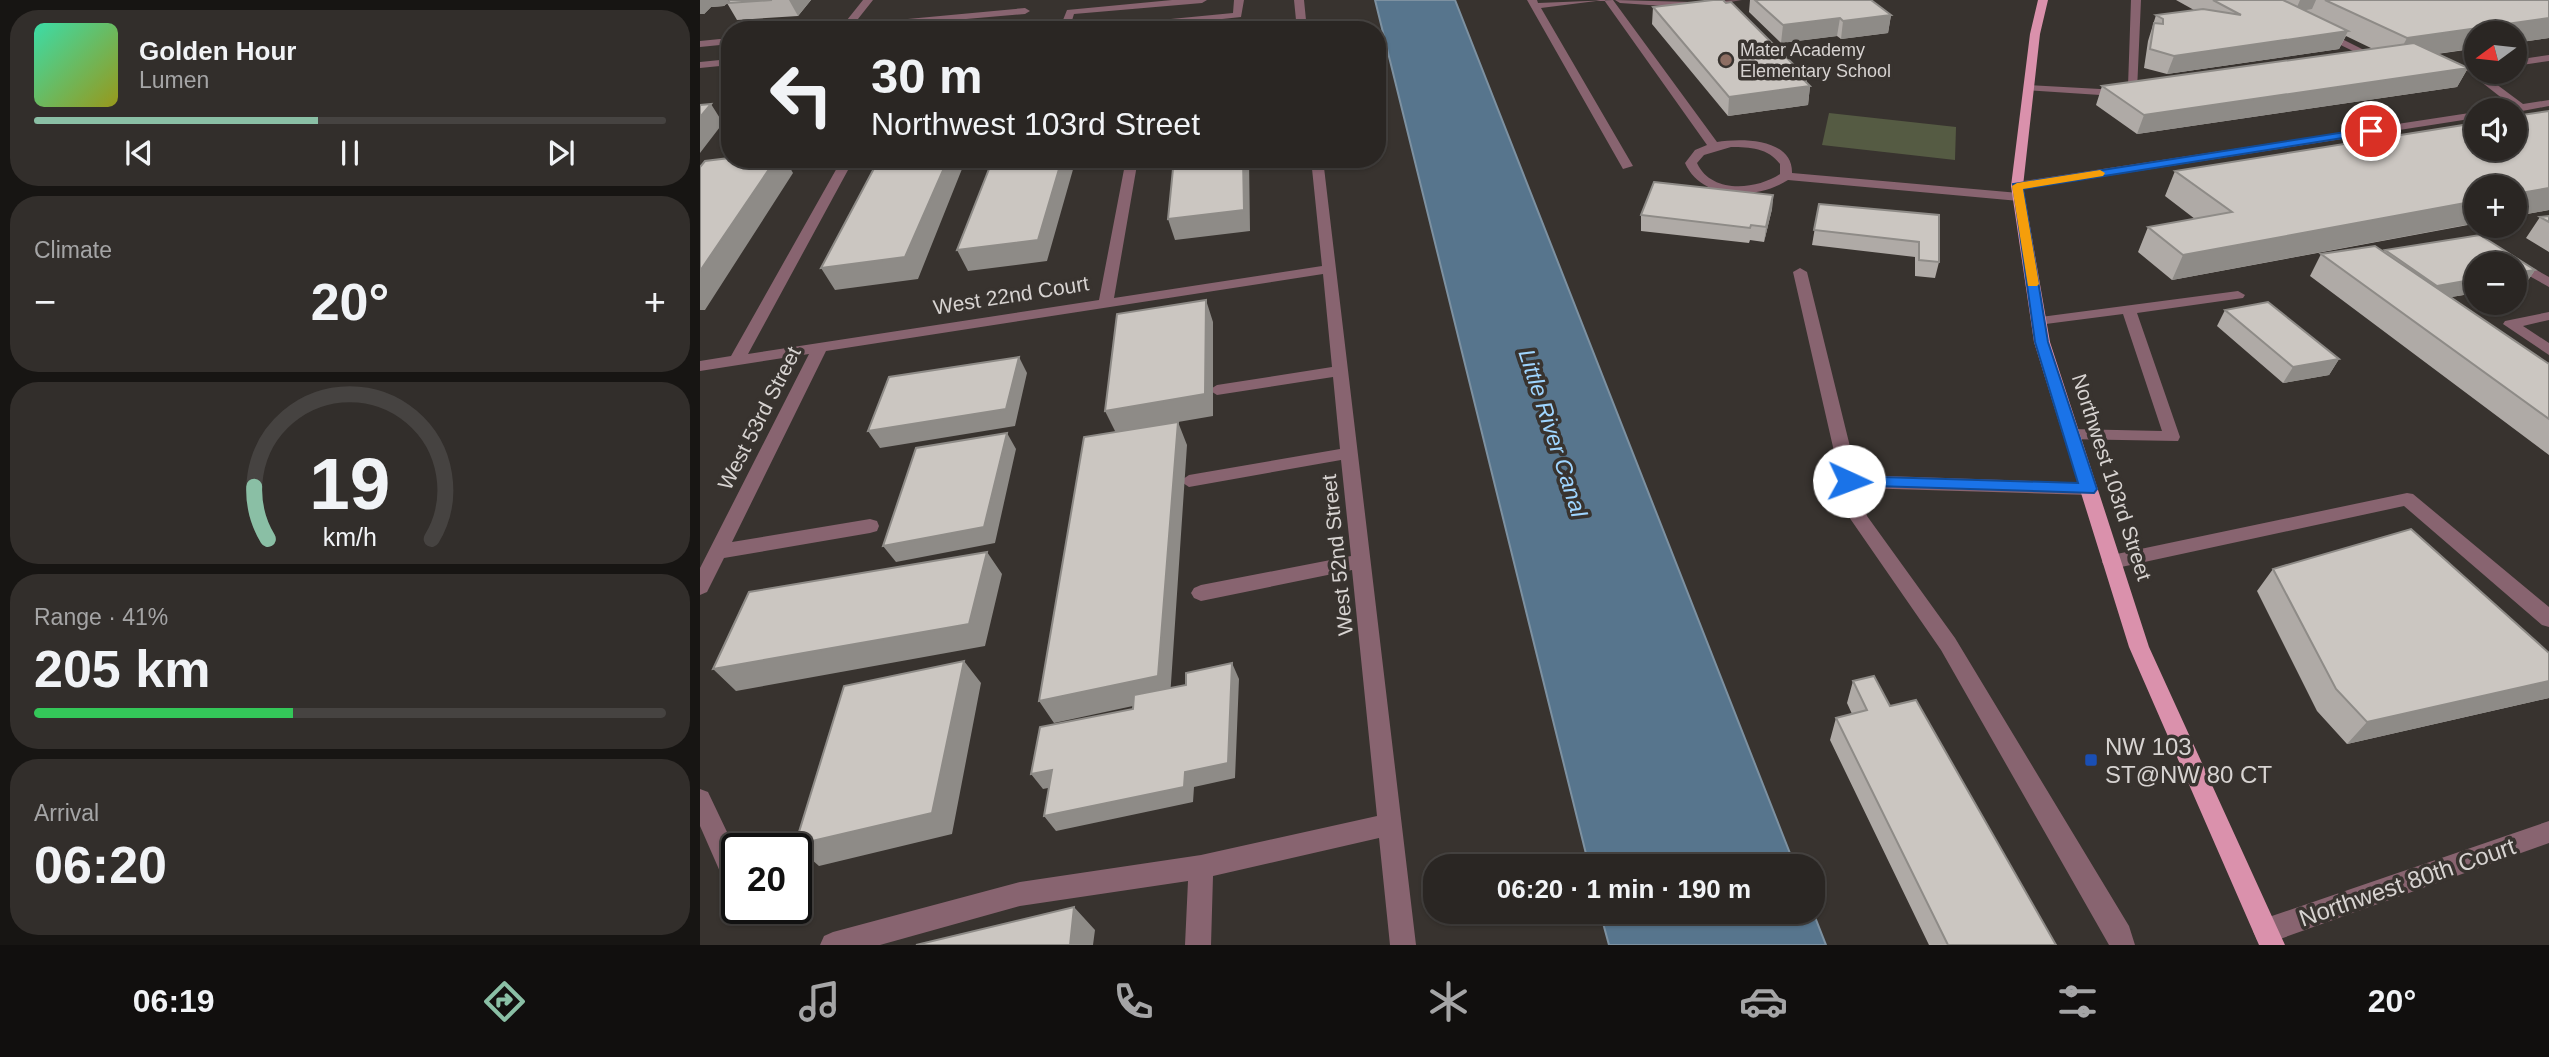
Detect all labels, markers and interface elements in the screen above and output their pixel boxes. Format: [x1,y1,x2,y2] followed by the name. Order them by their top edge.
[2464,21,2527,84] north arrow
[2464,21,2527,315] map controls
[139,36,296,66] text: Golden Hour
[1740,40,1891,81] place label: Mater Academy Elementary School
[756,49,847,140] icon: left
[871,49,983,103] text: 30 m
[1718,52,1734,68] marker: Mater Academy Elementary School
[139,67,209,93] text: Lumen
[2464,98,2527,161] button: sound
[2341,101,2401,161] pin
[871,106,1200,142] text: Northwest 103rd Street
[2352,112,2390,150] icon: arrive
[120,134,158,172] icon: previous
[331,134,369,172] icon: pause
[542,134,580,172] icon: next
[2464,175,2527,238] button: +
[34,237,112,263] text: Climate
[2464,252,2527,315] button: −
[932,271,1091,319] street label: West 22nd Court
[311,273,389,331] text: 20°
[34,281,56,323] text: −
[644,281,666,323] text: +
[713,343,805,493] street label: West 53rd Street
[1514,346,1593,521] water label: Little River Canal
[2068,371,2156,583] street label: Northwest 103rd Street
[310,443,390,524] text: 19
[1812,444,1886,518] position arrow
[1317,473,1357,637] street label: West 52nd Street
[323,522,377,550] text: km/h
[34,604,168,630] text: Range · 41%
[34,640,210,698] text: 205 km
[2105,733,2272,788] place label: NW 103 ST@NW 80 CT
[2083,752,2099,768] marker: NW 103 ST@NW 80 CT
[34,800,99,826] text: Arrival
[2295,832,2519,932] street label: Northwest 80th Court
[721,833,812,924] speed limit sign: 20
[34,836,167,894] text: 06:20
[1497,874,1751,904] text: 06:20 · 1 min · 190 m
[480,977,529,1026] icon: directions
[795,977,844,1026] icon: music
[1109,977,1158,1026] icon: phone
[1424,977,1473,1026] icon: climate
[1739,977,1788,1026] icon: car
[2053,977,2102,1026] icon: filters
[133,983,215,1019] text: 06:19
[2368,983,2416,1019] text: 20°

